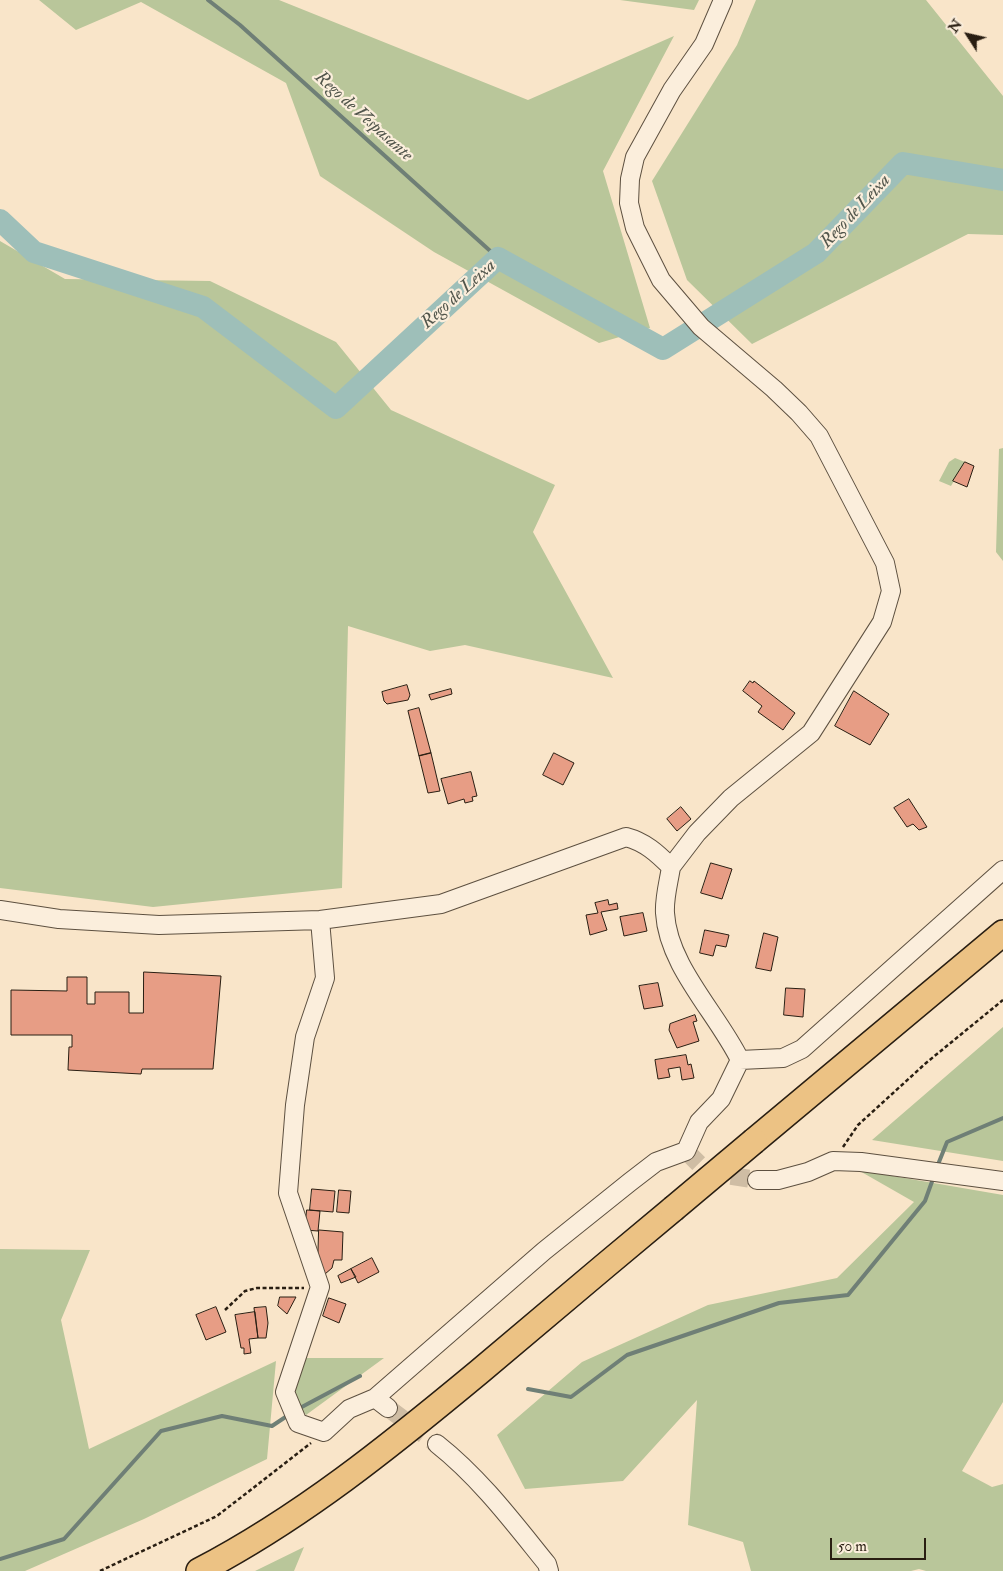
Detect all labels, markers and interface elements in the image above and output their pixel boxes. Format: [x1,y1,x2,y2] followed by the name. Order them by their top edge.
[943,10,993,60] north arrow
[945,16,966,36] text: N
[310,67,416,167] water label: Rego de Vespasante
[816,171,896,253] water label: Rego de Leixa
[417,256,501,334] water label: Rego de Leixa
[833,1528,929,1560] scale bar
[838,1537,867,1556] text: 50 m

